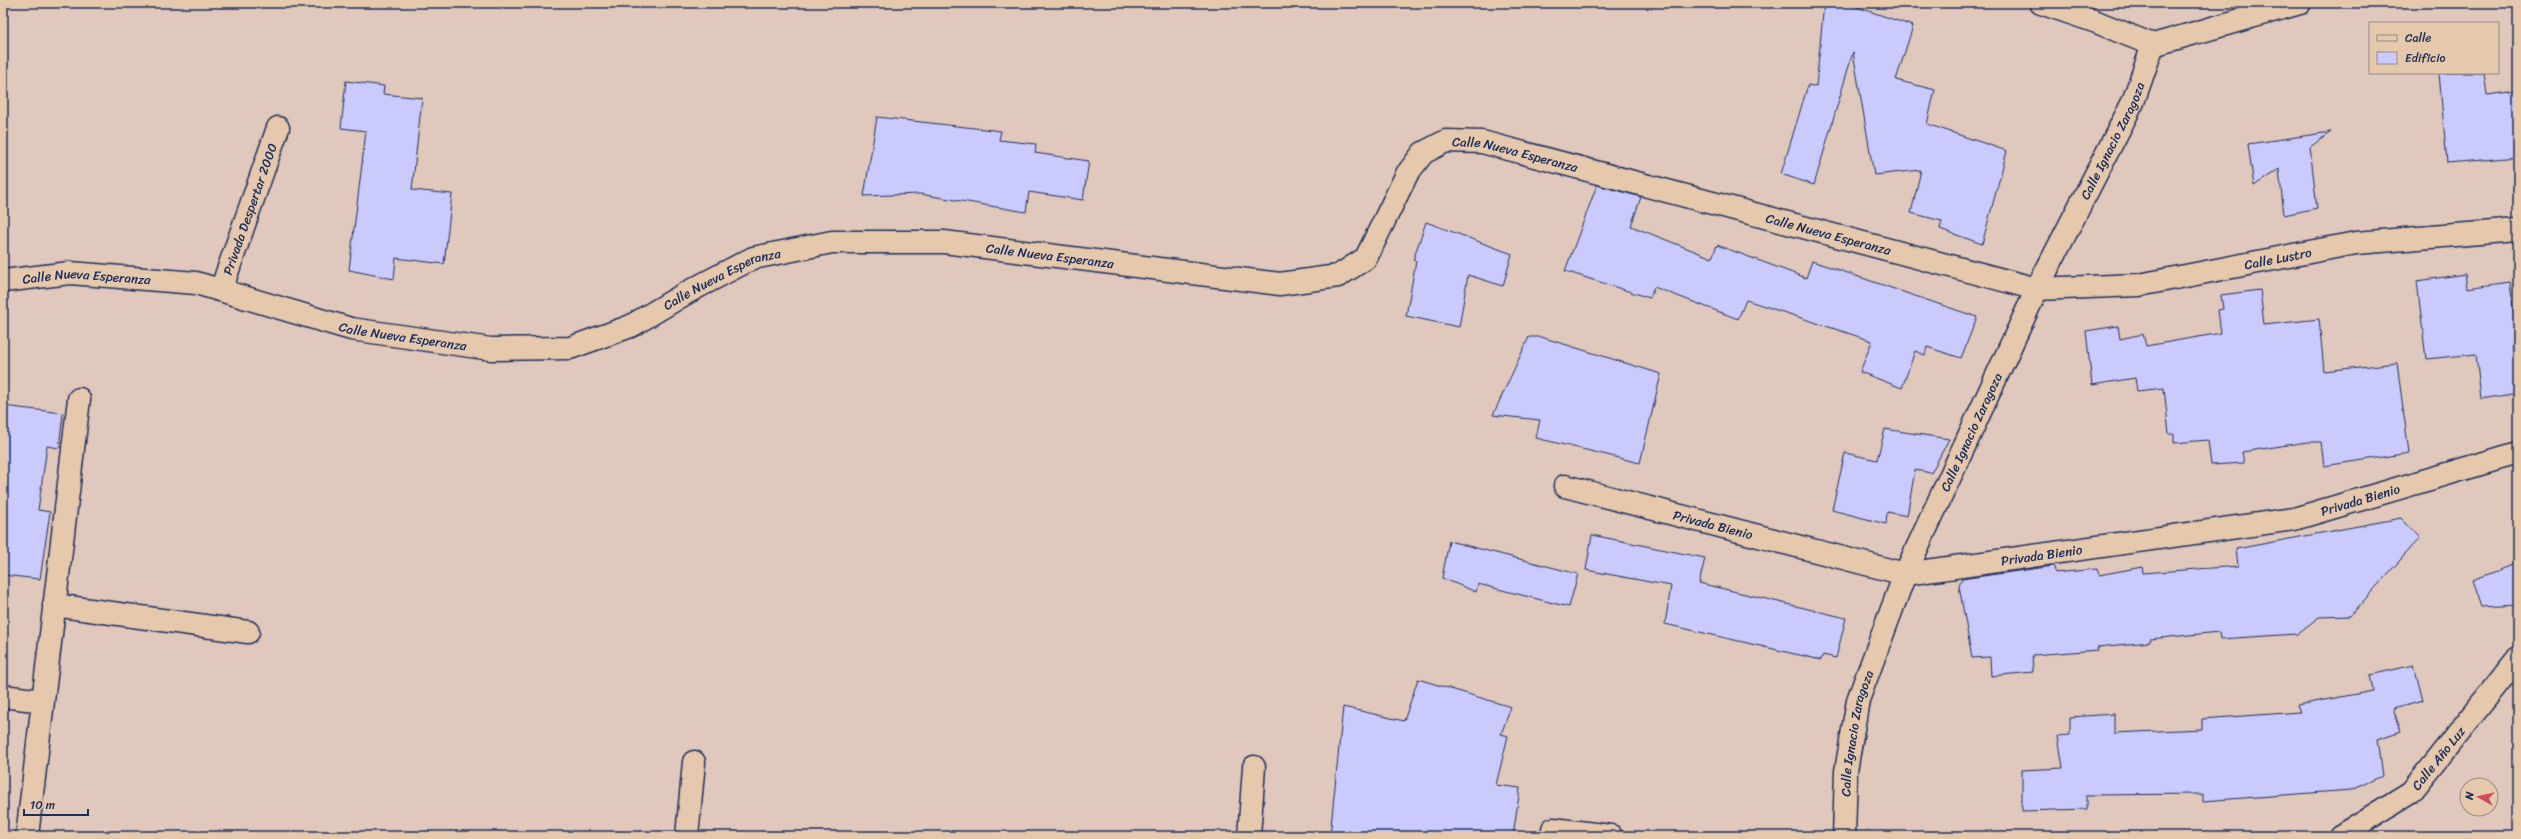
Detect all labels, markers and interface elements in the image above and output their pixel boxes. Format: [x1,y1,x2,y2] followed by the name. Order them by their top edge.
[2369,22,2499,74] legend
[2405,27,2432,49] text: Calle
[2405,47,2445,69] text: Edificio
[2074,78,2151,204] street label: Calle Ignacio Zaragoza
[1452,130,1581,179] street label: Calle Nueva Esperanza
[216,140,284,278] street label: Privada Despertar 2000
[1763,207,1894,262] street label: Calle Nueva Esperanza
[985,236,1116,275] street label: Calle Nueva Esperanza
[2242,241,2314,276] street label: Calle Lustro
[659,242,783,316] street label: Calle Nueva Esperanza
[21,262,152,291] street label: Calle Nueva Esperanza
[336,315,469,357] street label: Calle Nueva Esperanza
[1934,368,2009,496] street label: Calle Ignacio Zaragoza
[2318,477,2403,523] street label: Privada Bienio
[1670,503,1756,546] street label: Privada Bienio
[1999,538,2084,572] street label: Privada Bienio
[1834,666,1880,797] street label: Calle Ignacio Zaragoza
[2406,721,2472,795] street label: Calle Año Luz
[2459,777,2499,817] north arrow
[2460,790,2480,802] text: N
[24,791,88,817] scale bar
[30,794,55,816] text: 10 m

